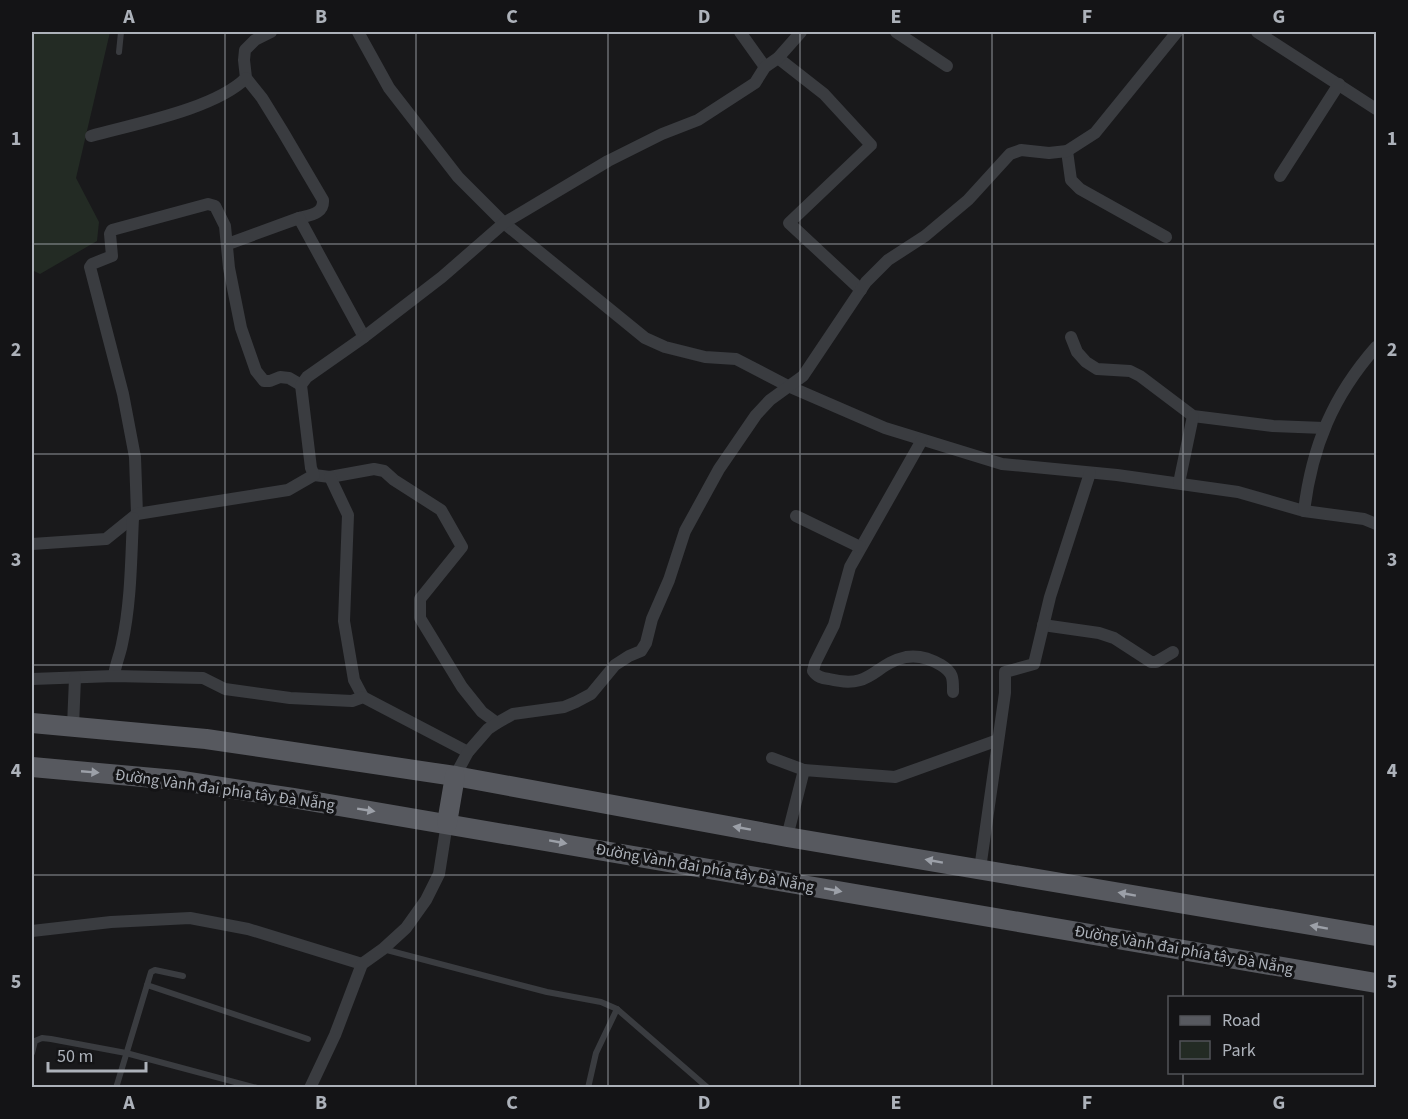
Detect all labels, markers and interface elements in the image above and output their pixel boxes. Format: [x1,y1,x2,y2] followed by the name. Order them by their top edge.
[122,3,135,31] text: A
[315,3,327,31] text: B
[506,3,518,31] text: C
[698,3,710,31] text: D
[891,3,901,31] text: E
[1082,3,1092,31] text: F
[1273,3,1285,31] text: G
[11,125,21,153] text: 1
[1387,125,1397,153] text: 1
[11,336,21,364] text: 2
[1387,336,1397,364] text: 2
[11,546,21,574] text: 3
[1387,546,1397,574] text: 3
[11,757,22,785] text: 4
[1387,757,1398,785] text: 4
[114,764,336,816] street label: Đường Vành đai phía tây Đà Nẵng
[80,768,99,777] one-way arrow
[357,805,376,814] one-way arrow
[732,823,751,832] one-way arrow
[549,838,568,847] one-way arrow
[594,838,816,898] street label: Đường Vành đai phía tây Đà Nẵng
[925,857,944,866] one-way arrow
[824,885,843,894] one-way arrow
[1117,889,1136,898] one-way arrow
[1073,920,1295,980] street label: Đường Vành đai phía tây Đà Nẵng
[1309,922,1328,931] one-way arrow
[11,968,21,996] text: 5
[1387,968,1397,996] text: 5
[1168,996,1363,1074] legend
[1222,1008,1261,1033] text: Road
[48,1035,146,1073] scale bar
[1222,1038,1256,1063] text: Park
[57,1044,93,1069] text: 50 m
[122,1089,135,1117] text: A
[315,1089,327,1117] text: B
[506,1089,518,1117] text: C
[698,1089,710,1117] text: D
[891,1089,901,1117] text: E
[1082,1089,1092,1117] text: F
[1273,1089,1285,1117] text: G

